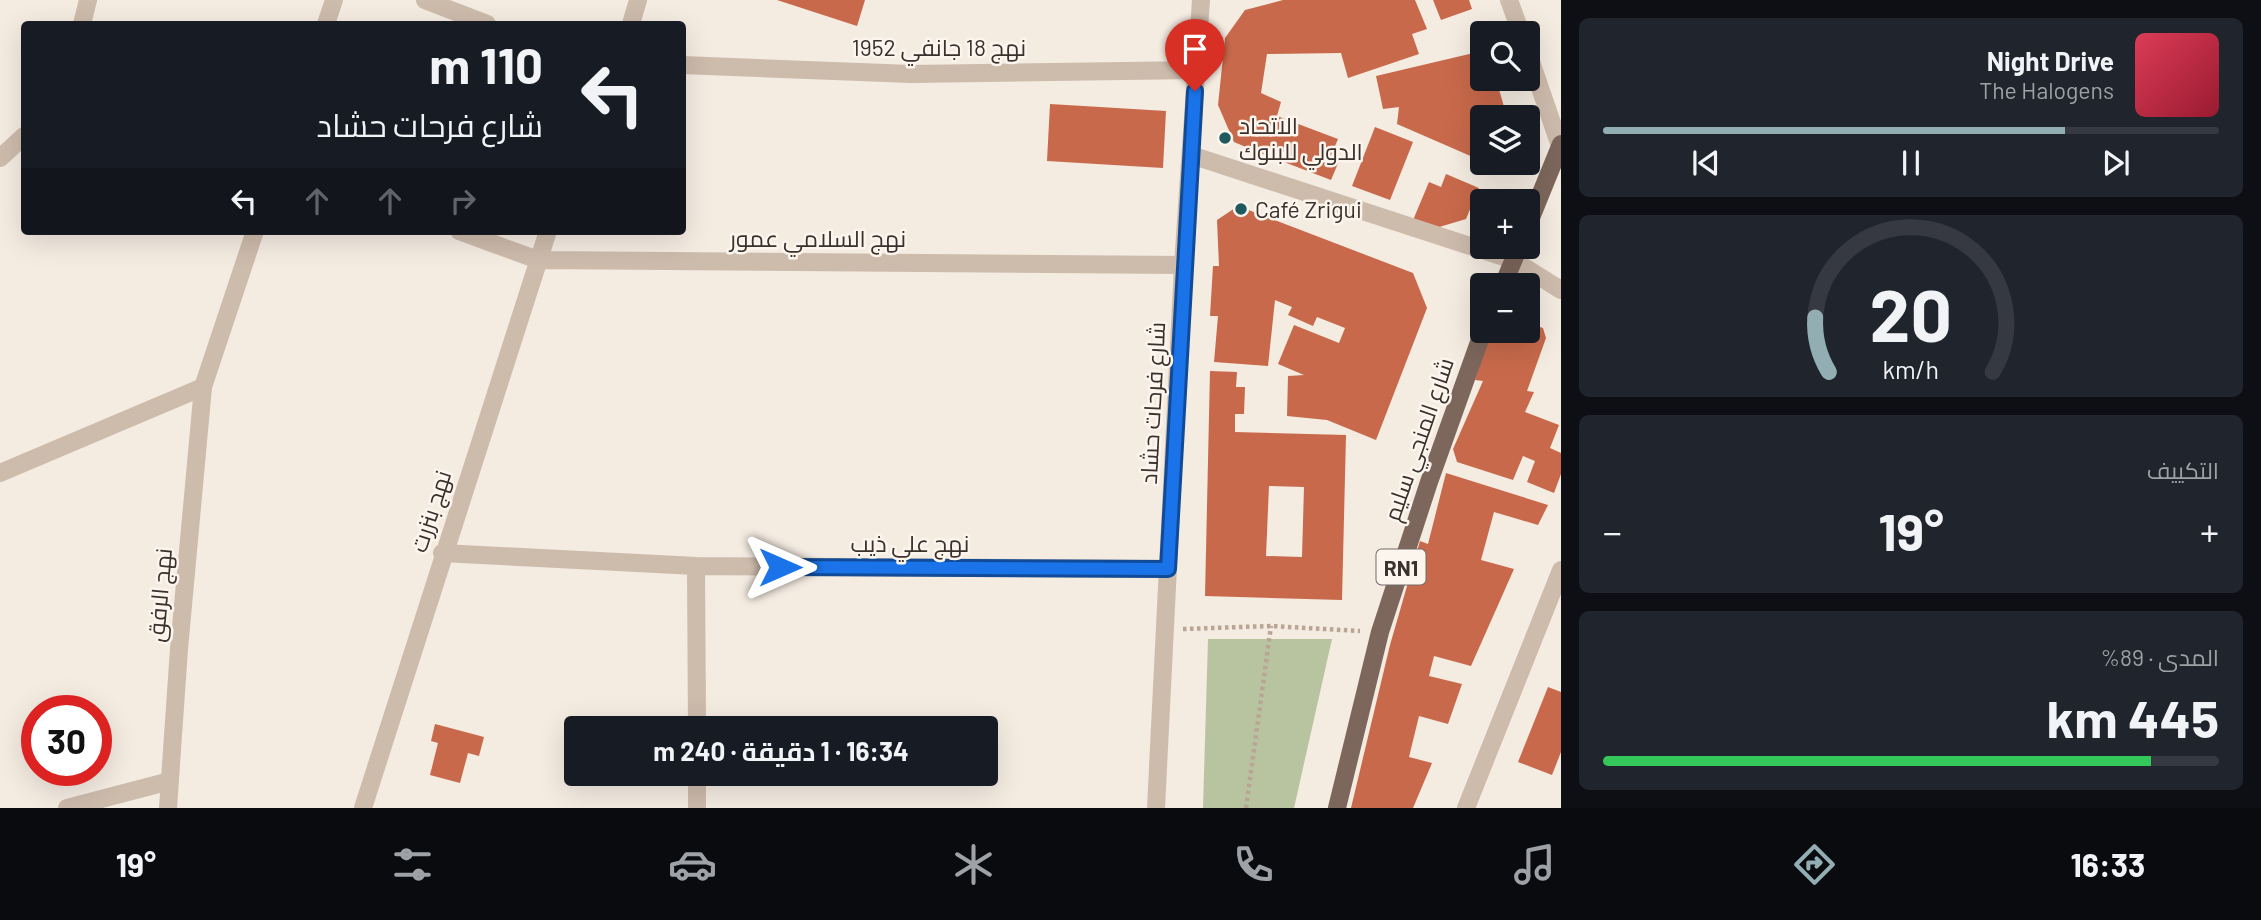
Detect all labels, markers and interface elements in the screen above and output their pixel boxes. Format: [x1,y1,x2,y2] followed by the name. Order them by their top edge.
[1165,19,1225,91] pin
[1470,21,1540,343] map controls
[1470,21,1540,91] button: search
[1176,30,1214,68] icon: arrive
[852,33,1026,66] street label: نهج 18 جانفي 1952
[429,35,543,94] text: 110 m
[1987,45,2114,76] text: Night Drive
[567,49,658,140] icon: left
[1979,76,2114,104] text: The Halogens
[317,105,543,143] text: شارع فرحات حشاد
[1470,105,1540,175] button: layers
[1239,111,1363,170] place label: الاتحاد الدولي للبنوك
[1217,130,1233,146] marker: الاتحاد الدولي للبنوك
[1687,144,1725,182] icon: previous
[1892,144,1930,182] icon: pause
[2097,144,2135,182] icon: next
[225,182,263,220] icon: left
[298,182,336,220] icon: ahead
[371,182,409,220] icon: ahead
[444,182,482,220] icon: right
[1470,189,1540,259] button: +
[1255,195,1362,223] place label: Café Zrigui
[1233,201,1249,217] marker: Café Zrigui
[728,224,906,257] street label: نهج السلامي عمور
[1870,269,1952,357] text: 20
[1470,273,1540,343] button: −
[1134,321,1173,485] street label: شارع فرحات حشاد
[1883,353,1939,383] text: km/h
[1377,354,1464,526] street label: شارع المنجي سليم
[2147,456,2219,484] text: التكييف
[404,467,459,556] street label: نهج بنزرت
[1878,499,1944,561] text: 19°
[1603,508,1622,554] text: −
[2200,508,2219,554] text: +
[851,529,969,562] street label: نهج علي ذيب
[743,530,817,604] position arrow
[141,547,180,643] street label: نهج الرفق
[1376,550,1426,584] road number: RN1
[2101,643,2219,671] text: المدى · 89%
[2047,686,2219,748] text: 445 km
[21,695,112,786] speed limit sign: 30
[653,735,909,766] text: 16:34 · 1 دقيقة · 240 m
[388,840,437,889] icon: filters
[668,840,717,889] icon: car
[949,840,998,889] icon: climate
[1229,840,1278,889] icon: phone
[1510,840,1559,889] icon: music
[1790,840,1839,889] icon: directions
[116,845,156,883] text: 19°
[2071,845,2145,883] text: 16:33

